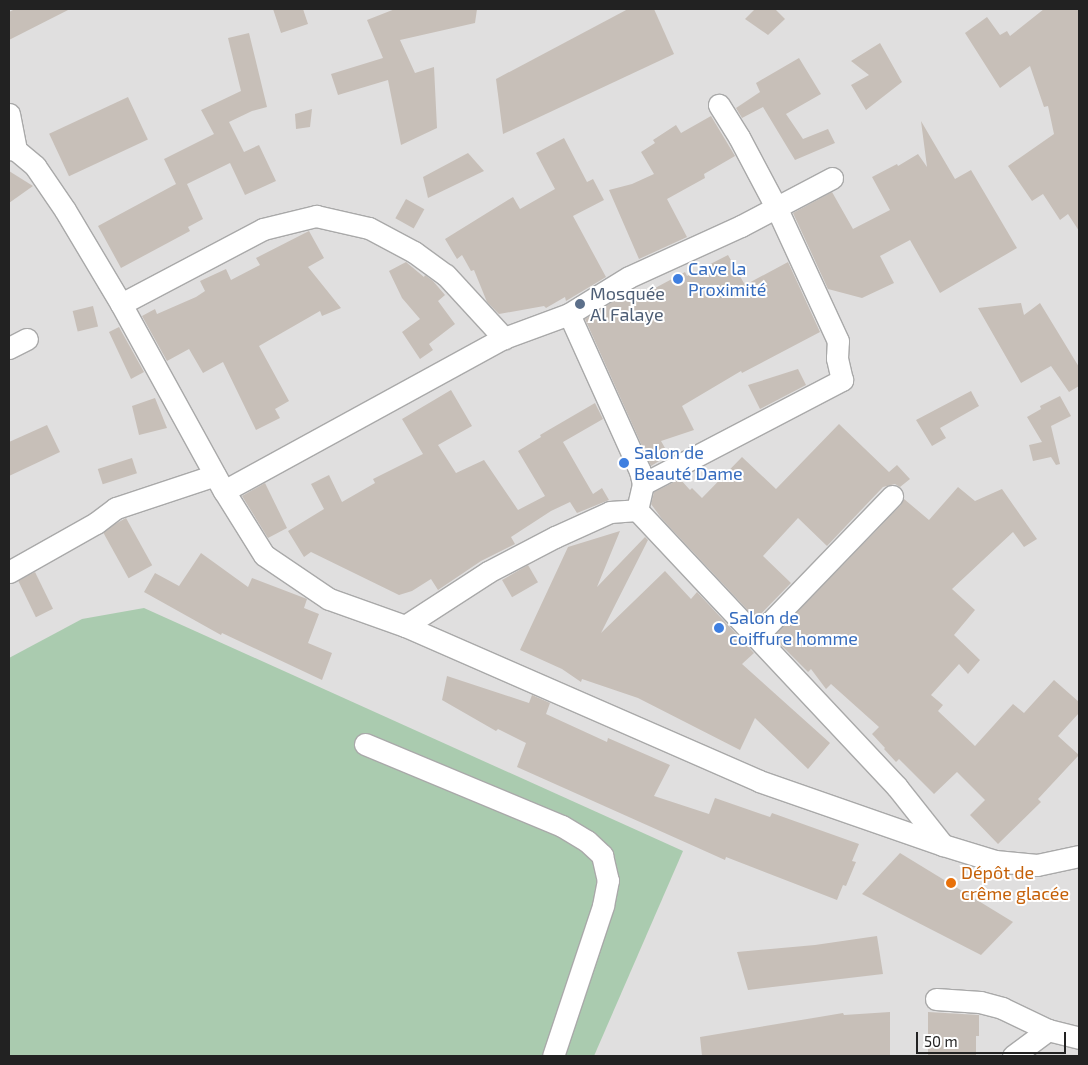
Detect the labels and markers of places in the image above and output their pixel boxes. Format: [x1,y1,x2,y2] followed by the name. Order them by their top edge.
[688,258,766,300] place label: Cave la Proximité
[672,273,684,285] marker: Cave la Proximité
[590,283,665,326] place label: Mosquée Al Falaye
[574,298,586,310] marker: Mosquée Al Falaye
[634,442,743,484] place label: Salon de Beauté Dame
[618,457,630,469] marker: Salon de Beauté Dame
[729,607,858,650] place label: Salon de coiffure homme
[713,622,725,634] marker: Salon de coiffure homme
[961,862,1069,904] place label: Dépôt de crême glacée
[945,877,957,889] marker: Dépôt de crême glacée

